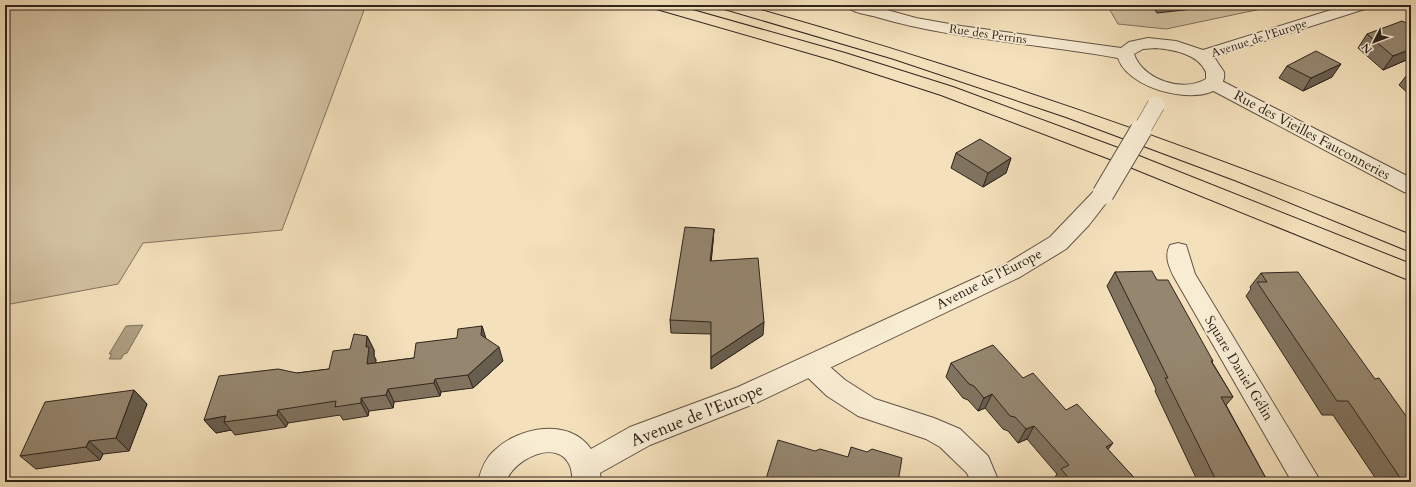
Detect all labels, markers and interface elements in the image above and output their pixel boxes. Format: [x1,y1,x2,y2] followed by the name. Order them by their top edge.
[1209,15,1309,61] street label: Avenue de l'Europe
[948,21,1028,47] street label: Rue des Perrins
[1354,22,1394,62] north arrow
[1358,39,1376,57] text: N
[1231,86,1394,184] street label: Rue des Vieilles Fauconneries
[933,244,1045,314] street label: Avenue de l'Europe
[1200,312,1278,424] street label: Square Daniel Gélin
[627,378,767,452] street label: Avenue de l'Europe

